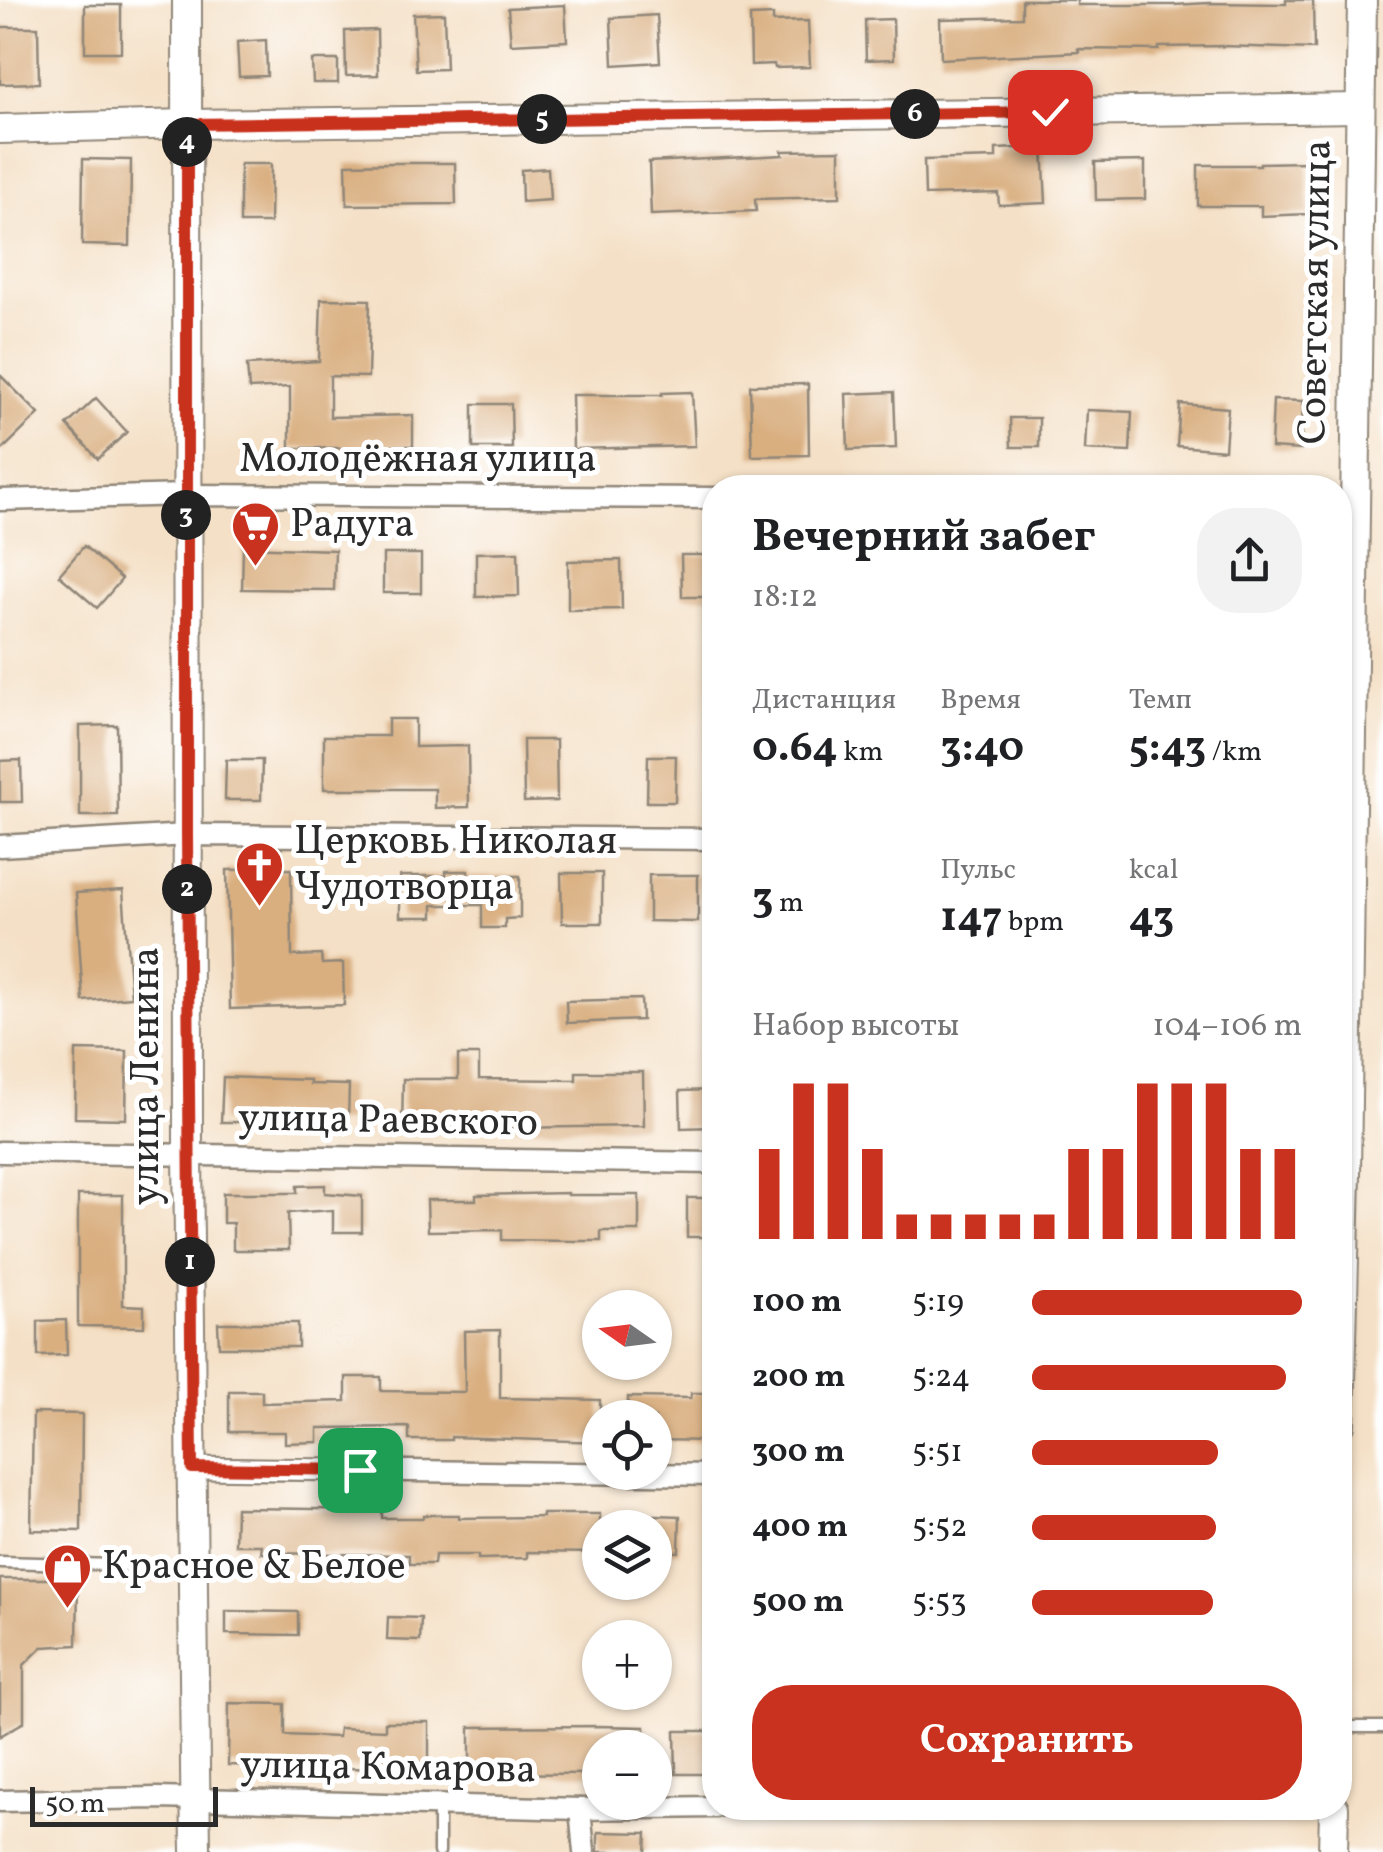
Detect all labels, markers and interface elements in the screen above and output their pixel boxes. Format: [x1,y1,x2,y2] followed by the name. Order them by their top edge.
[1008,70,1093,155] pin
[1023,85,1078,140] icon: check
[890,89,940,139] pin: 6
[517,94,567,144] pin: 5
[907,94,923,133] text: 6
[535,99,549,138] text: 5
[162,117,212,167] pin: 4
[179,122,195,161] text: 4
[1286,139,1348,445] street label: Советская улица
[239,433,597,489] street label: Молодёжная улица
[161,490,211,540] pin: 3
[179,495,193,534] text: 3
[290,498,414,554] place label: Радуга
[229,500,281,568] supermarket icon: Радуга
[752,507,1096,570] text: Вечерний забег
[1197,508,1302,613] button: share
[752,576,818,620] text: 18:12
[752,681,896,720] text: Дистанция
[940,681,1021,720] text: Время
[1129,681,1192,720] text: Темп
[752,720,838,779] text: 0.64
[940,720,1024,779] text: 3:40
[1129,720,1206,779] text: 5:43
[838,733,883,772] text: km
[1206,733,1262,772] text: /km
[294,815,617,917] place label: Церковь Николая Чудотворца
[233,840,285,908] church icon: Церковь Николая Чудотворца
[940,851,1016,890] text: Пульс
[1129,851,1178,890] text: kcal
[162,864,212,914] pin: 2
[180,869,194,908] text: 2
[752,871,773,930] text: 3
[773,884,804,923] text: m
[940,890,1002,949] text: 147
[1129,890,1174,949] text: 43
[1002,903,1064,942] text: bpm
[120,947,176,1205] street label: улица Ленина
[752,1005,959,1049] text: Набор высоты
[1152,1005,1302,1049] text: 104–106 m
[238,1091,538,1153] street label: улица Раевского
[165,1237,215,1287] pin: 1
[184,1242,196,1281] text: 1
[752,1281,842,1325] text: 100 m
[912,1281,964,1325] text: 5:19
[582,1290,672,1380] north arrow
[582,1290,672,1820] map controls
[752,1356,846,1400] text: 200 m
[912,1356,970,1400] text: 5:24
[582,1400,672,1490] button: locate
[318,1428,403,1513] pin
[752,1431,845,1475] text: 300 m
[912,1431,963,1475] text: 5:51
[333,1443,388,1498] icon: arrive
[752,1506,848,1550] text: 400 m
[912,1506,968,1550] text: 5:52
[582,1510,672,1600] button: layers
[102,1540,406,1596] place label: Красное & Белое
[41,1542,93,1610] shop icon: Красное & Белое
[752,1581,844,1625] text: 500 m
[912,1581,967,1625] text: 5:53
[582,1620,672,1710] button: +
[752,1685,1302,1800] button: Сохранить
[582,1730,672,1820] button: −
[239,1738,537,1800] street label: улица Комарова
[30,1782,218,1826] scale bar
[45,1785,105,1824] text: 50 m

